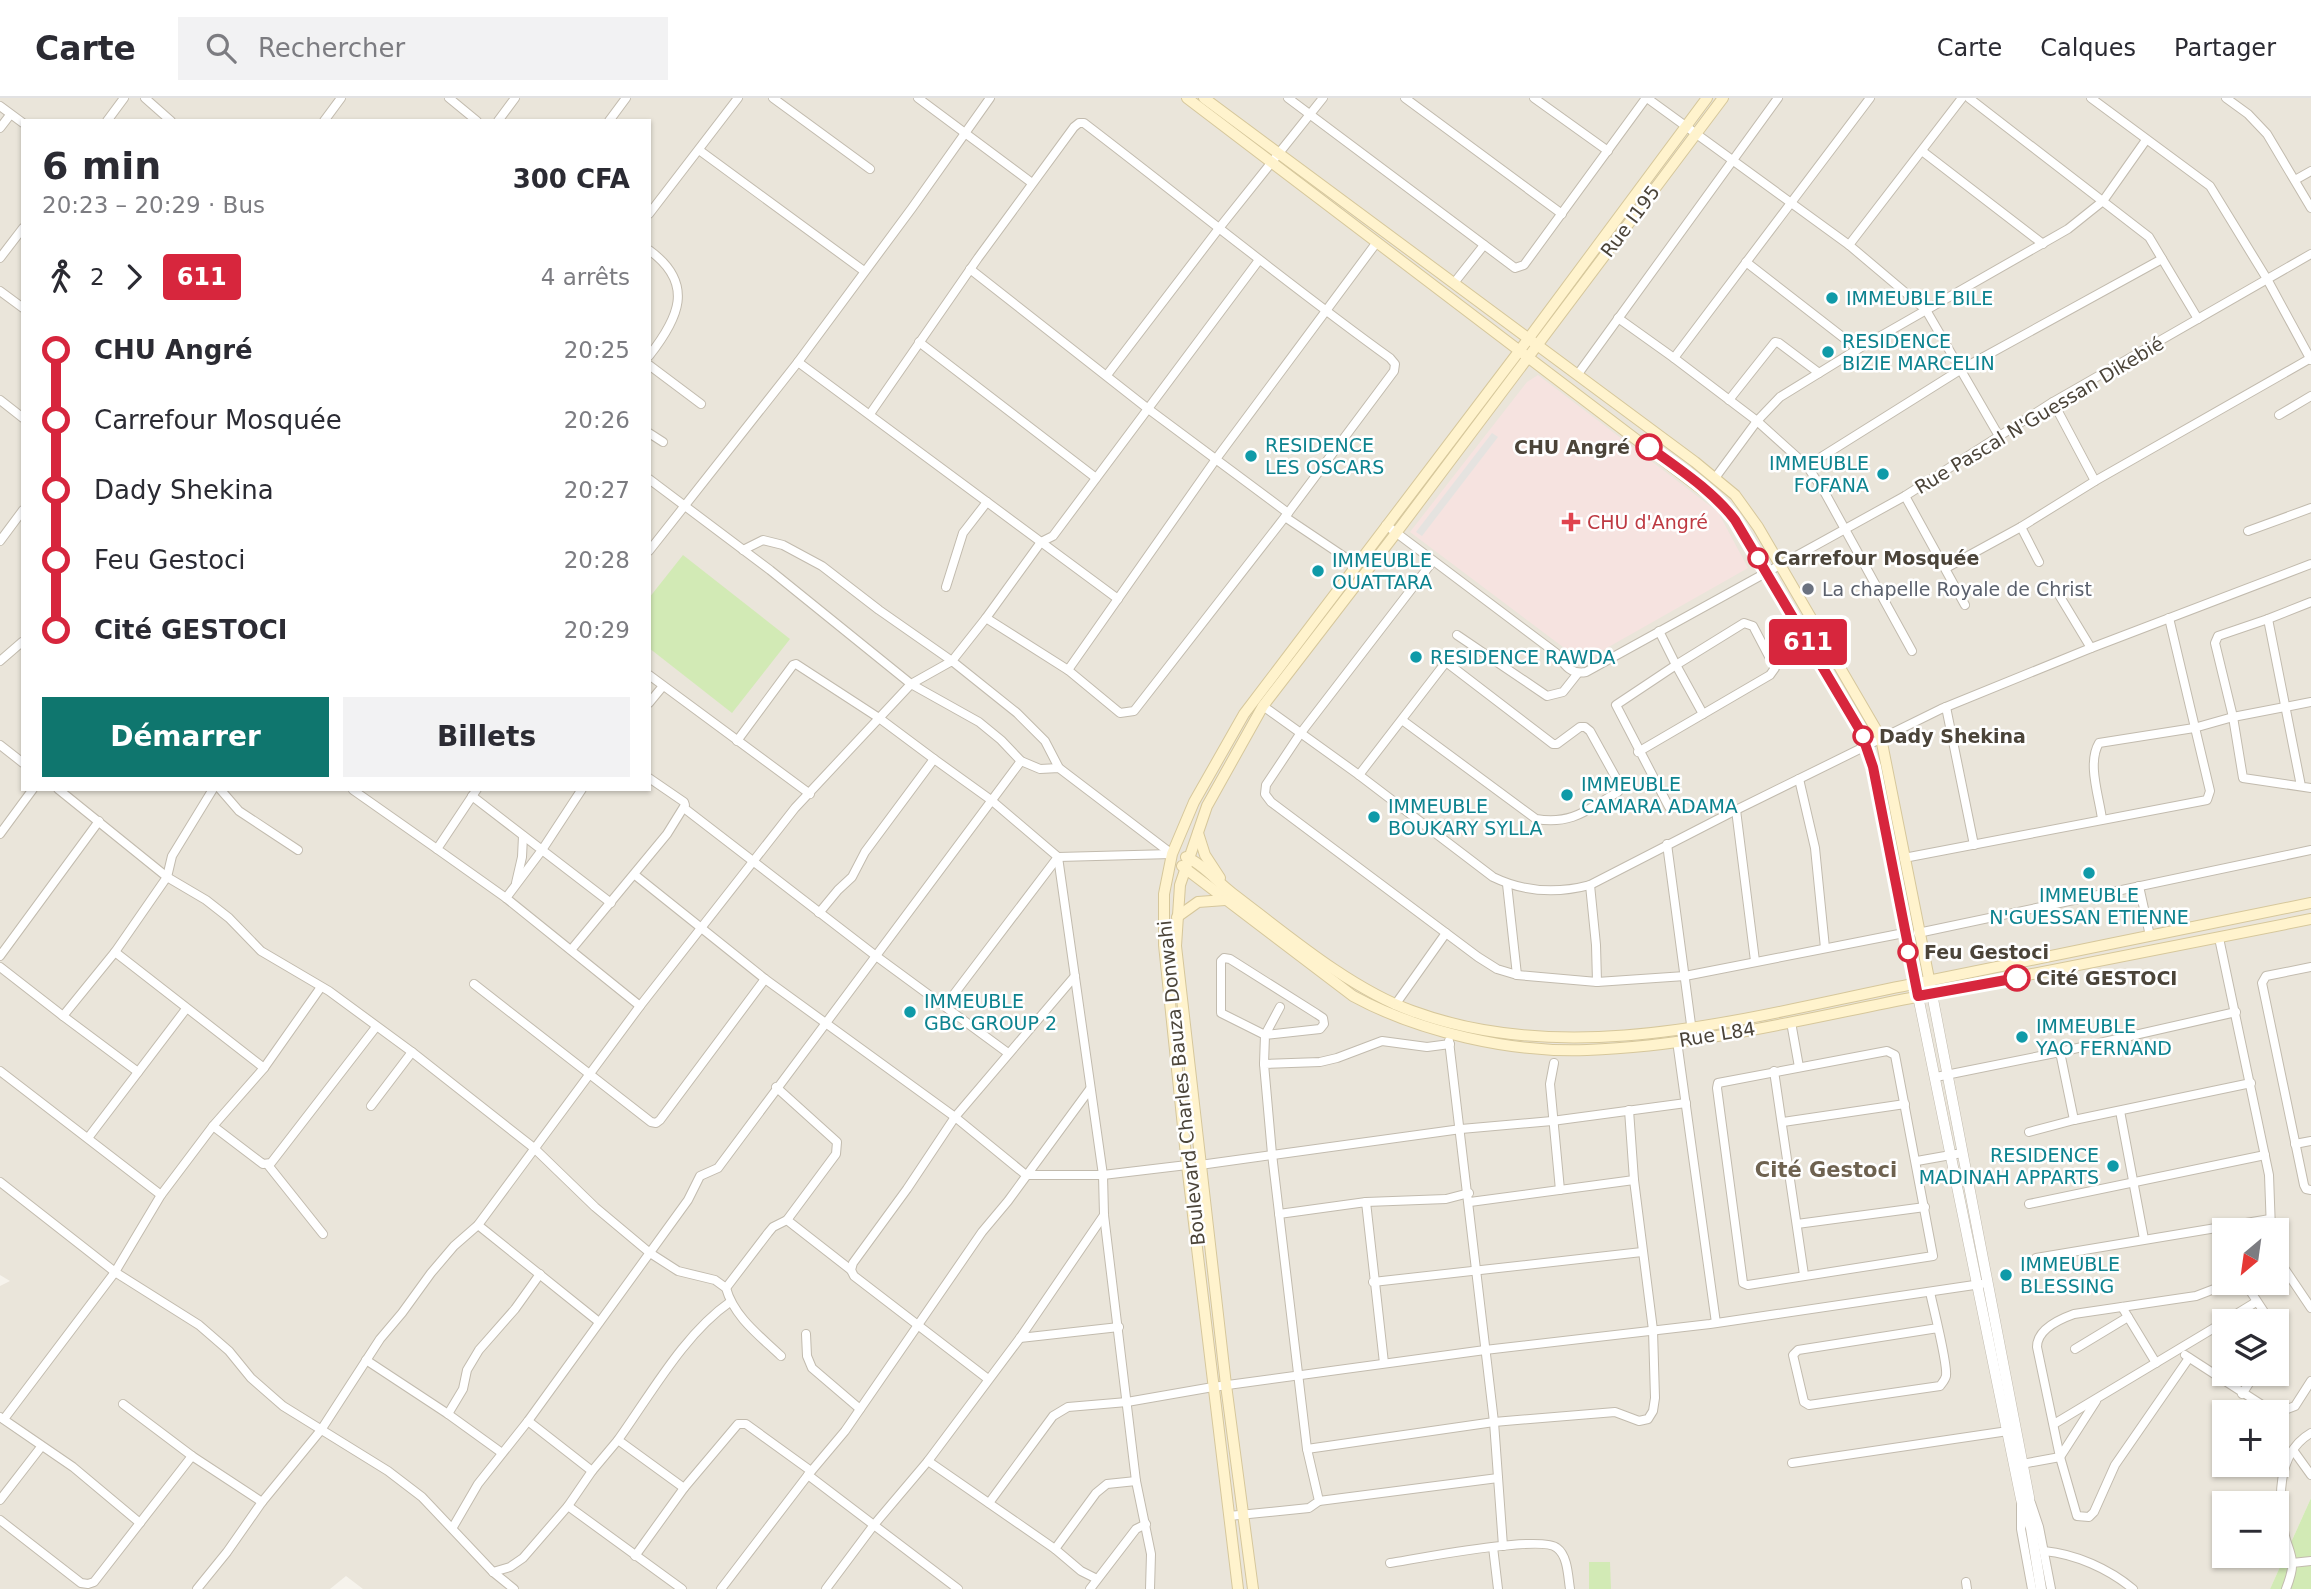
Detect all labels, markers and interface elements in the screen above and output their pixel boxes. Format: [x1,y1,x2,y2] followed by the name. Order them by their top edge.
[178,17,668,80] search box
[35,29,136,68] text: Carte
[202,29,240,67] icon: search
[258,33,405,63] text: Rechercher
[1937,34,2002,62] text: Carte
[2040,34,2136,62] text: Calques
[2174,34,2276,62] text: Partager
[42,144,161,188] text: 6 min
[513,164,630,194] text: 300 CFA
[1596,181,1664,261] street label: Rue I195
[42,192,265,218] text: 20:23 – 20:29 · Bus
[42,258,80,296] icon: walk
[115,258,153,296] icon: forward
[177,263,227,291] text: 611
[90,264,105,290] text: 2
[541,264,630,290] text: 4 arrêts
[1846,287,1993,309] place label: IMMEUBLE BILE
[1824,290,1840,306] marker: IMMEUBLE BILE
[1842,330,1995,374] place label: RESIDENCE BIZIE MARCELIN
[1911,332,2167,498] street label: Rue Pascal N'Guessan Dikebié
[94,335,253,365] text: CHU Angré
[564,337,630,363] text: 20:25
[1820,344,1836,360] marker: RESIDENCE BIZIE MARCELIN
[94,405,342,435] text: Carrefour Mosquée
[564,407,630,433] text: 20:26
[1265,434,1384,478] place label: RESIDENCE LES OSCARS
[1636,434,1662,460] marker: CHU Angré
[1514,436,1630,458] place label: CHU Angré
[1243,448,1259,464] marker: RESIDENCE LES OSCARS
[1769,452,1869,496] place label: IMMEUBLE FOFANA
[1875,466,1891,482] marker: IMMEUBLE FOFANA
[94,475,274,505] text: Dady Shekina
[564,477,630,503] text: 20:27
[1587,511,1708,533] place label: CHU d'Angré
[1561,512,1581,532] marker: CHU d'Angré
[94,545,246,575] text: Feu Gestoci
[564,547,630,573] text: 20:28
[1774,547,1979,569] place label: Carrefour Mosquée
[1748,548,1768,568] marker: Carrefour Mosquée
[1332,549,1432,593] place label: IMMEUBLE OUATTARA
[1310,563,1326,579] marker: IMMEUBLE OUATTARA
[1822,578,2092,600] place label: La chapelle Royale de Christ
[1800,581,1816,597] marker: La chapelle Royale de Christ
[94,615,288,645] text: Cité GESTOCI
[564,617,630,643] text: 20:29
[1768,619,1848,665] line badge: 611
[1783,628,1833,656] text: 611
[1430,646,1616,668] place label: RESIDENCE RAWDA
[1408,649,1424,665] marker: RESIDENCE RAWDA
[42,697,329,777] button: Démarrer
[343,697,630,777] button: Billets
[1879,725,2026,747] place label: Dady Shekina
[1853,726,1873,746] marker: Dady Shekina
[1581,773,1738,817] place label: IMMEUBLE CAMARA ADAMA
[1559,787,1575,803] marker: IMMEUBLE CAMARA ADAMA
[1388,795,1543,839] place label: IMMEUBLE BOUKARY SYLLA
[1366,809,1382,825] marker: IMMEUBLE BOUKARY SYLLA
[2081,865,2097,881] marker: IMMEUBLE N'GUESSAN ETIENNE
[1989,884,2189,928] place label: IMMEUBLE N'GUESSAN ETIENNE
[1153,919,1209,1247] street label: Boulevard Charles Bauza Donwahi
[1924,941,2049,963] place label: Feu Gestoci
[1898,942,1918,962] marker: Feu Gestoci
[2004,965,2030,991] marker: Cité GESTOCI
[2036,967,2177,989] place label: Cité GESTOCI
[924,990,1057,1034] place label: IMMEUBLE GBC GROUP 2
[902,1004,918,1020] marker: IMMEUBLE GBC GROUP 2
[2035,1015,2172,1059] place label: IMMEUBLE YAO FERNAND
[1677,1017,1757,1051] street label: Rue L84
[2014,1029,2030,1045] marker: IMMEUBLE YAO FERNAND
[1919,1144,2099,1188] place label: RESIDENCE MADINAH APPARTS
[1755,1158,1897,1182] district label: Cité Gestoci
[2105,1158,2121,1174] marker: RESIDENCE MADINAH APPARTS
[2212,1218,2289,1295] north arrow
[2212,1218,2289,1568] map controls
[2020,1253,2120,1297] place label: IMMEUBLE BLESSING
[1998,1267,2014,1283] marker: IMMEUBLE BLESSING
[2212,1309,2289,1386] button: layers
[2212,1400,2289,1477] button: +
[2212,1491,2289,1568] button: −

